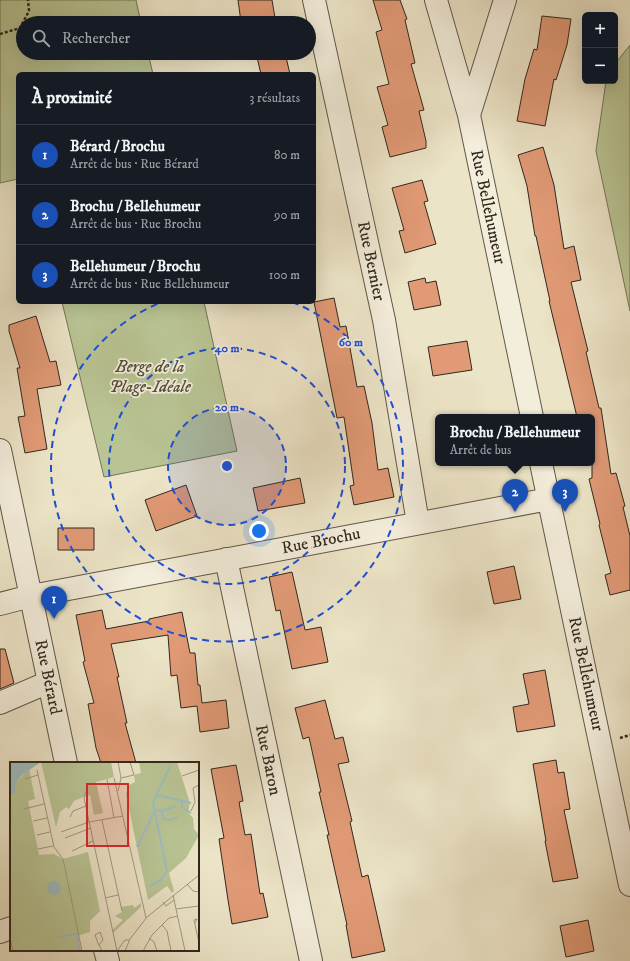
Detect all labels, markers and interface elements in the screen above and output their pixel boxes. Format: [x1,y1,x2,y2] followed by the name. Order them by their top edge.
[582,12,618,84] map controls
[582,12,618,48] button: +
[16,16,316,60] search box
[30,27,52,49] icon: search
[62,29,130,48] text: Rechercher
[582,48,618,84] button: −
[32,87,112,109] text: À proximité
[249,90,300,106] text: 3 résultats
[70,137,165,156] text: Bérard / Brochu
[43,147,47,163] text: 1
[274,147,300,163] text: 80 m
[465,148,511,267] street label: Rue Bellehumeur
[70,156,199,172] text: Arrêt de bus · Rue Bérard
[70,197,200,216] text: Brochu / Bellehumeur
[42,207,48,223] text: 2
[274,207,300,223] text: 90 m
[70,216,201,232] text: Arrêt de bus · Rue Brochu
[352,219,390,304] street label: Rue Bernier
[70,257,200,276] text: Bellehumeur / Brochu
[43,267,47,283] text: 3
[269,267,300,283] text: 100 m
[70,276,229,292] text: Arrêt de bus · Rue Bellehumeur
[339,335,363,350] text: 60 m
[214,341,239,356] text: 40 m
[109,356,192,398] park label: Berge de la Plage-Idéale
[215,400,239,415] text: 20 m
[435,414,595,466] popup
[450,423,580,442] text: Brochu / Bellehumeur
[450,442,511,458] text: Arrêt de bus
[220,459,234,473] centre of rings
[502,479,528,512] pin: 2
[552,479,578,512] pin: 3
[249,521,269,541] your location
[280,523,362,559] street label: Rue Brochu
[41,586,67,619] pin: 1
[563,615,609,734] street label: Rue Bellehumeur
[29,637,67,717] street label: Rue Bérard
[250,723,286,797] street label: Rue Baron
[10,762,199,951] inset map

